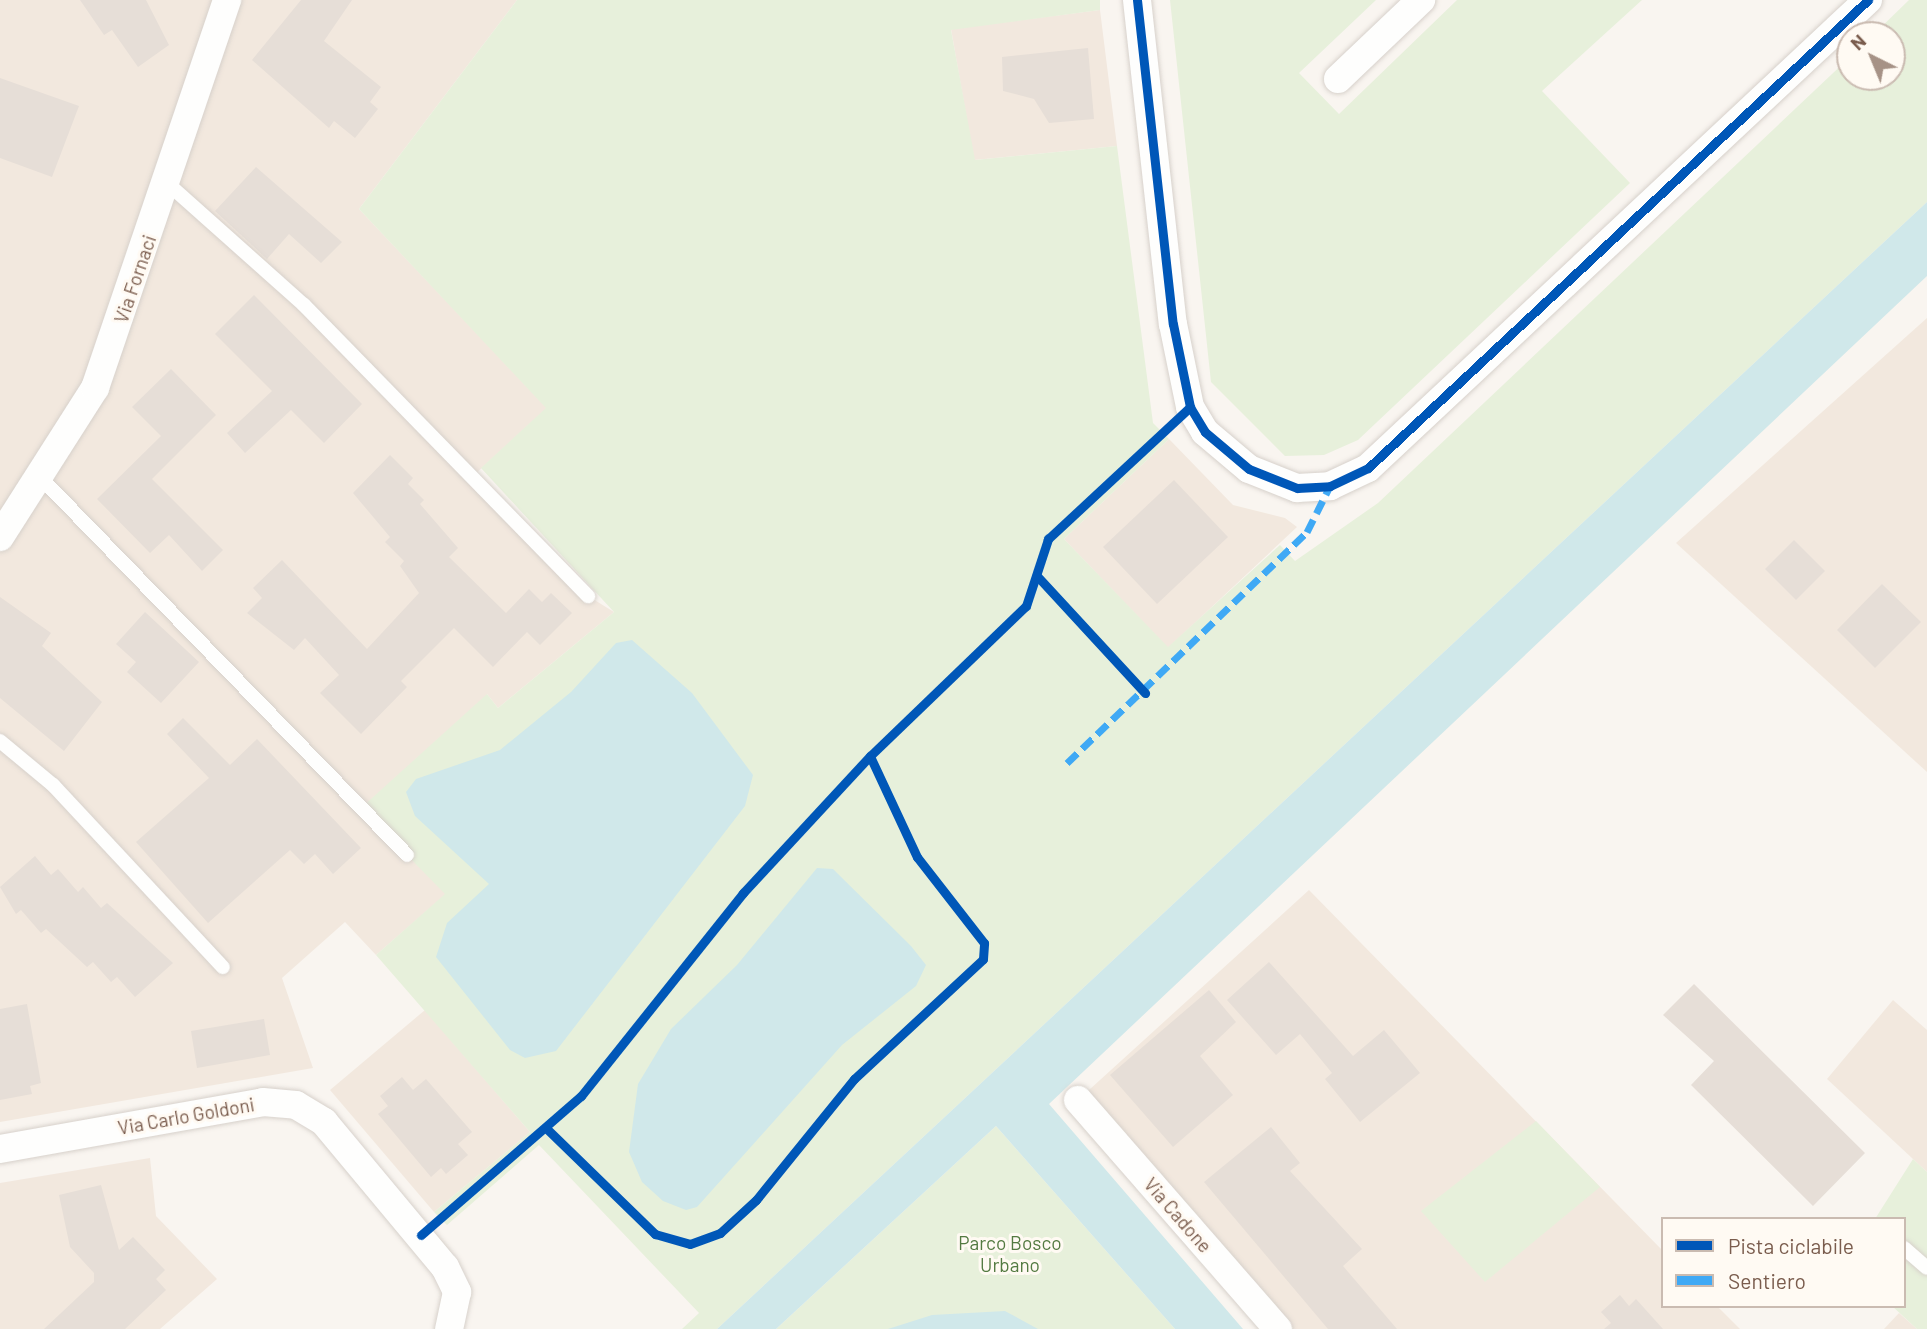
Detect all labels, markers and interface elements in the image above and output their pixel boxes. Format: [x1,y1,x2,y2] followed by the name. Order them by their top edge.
[1836,21,1906,91] north arrow
[1845,29,1870,54] text: N
[109,232,161,326] street label: Via Fornaci
[116,1093,256,1139] street label: Via Carlo Goldoni
[1139,1173,1217,1257] street label: Via Cadone
[1661,1217,1906,1308] legend
[958,1232,1062,1276] park label: Parco Bosco Urbano
[1728,1233,1854,1258] text: Pista ciclabile
[1728,1268,1806,1293] text: Sentiero

